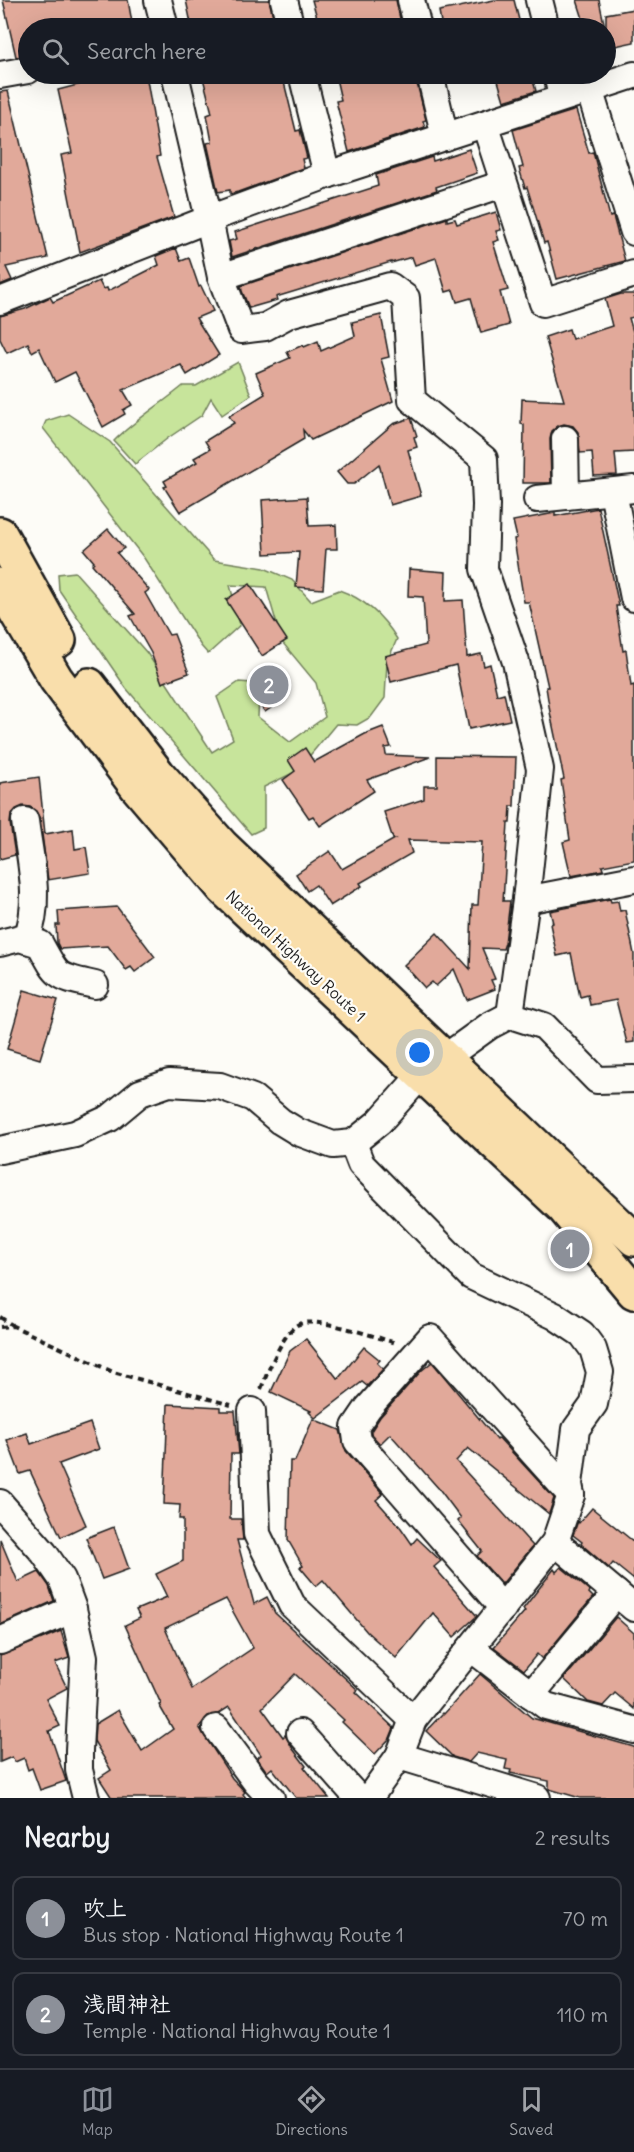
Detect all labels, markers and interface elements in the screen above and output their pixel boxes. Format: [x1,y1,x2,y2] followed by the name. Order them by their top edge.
[18,18,616,84] search box
[39,35,72,68] icon: search
[87,37,206,65] text: Search here
[250,662,288,708] pin: 2
[222,886,370,1026] street label: National Highway Route 1
[405,1038,434,1067] your location
[550,1226,590,1272] pin: 1
[24,1821,110,1854] text: Nearby
[535,1825,610,1850] text: 2 results
[83,1894,127,1922] text: 吹上
[42,1906,49,1931] text: 1
[563,1906,608,1931] text: 70 m
[83,1922,404,1947] text: Bus stop · National Highway Route 1
[83,1990,171,2018] text: 浅間神社
[40,2002,51,2027] text: 2
[557,2002,608,2027] text: 110 m
[83,2018,391,2043] text: Temple · National Highway Route 1
[81,2083,114,2139] tab: Map
[275,2083,348,2139] tab: Directions
[509,2083,553,2139] tab: Saved

